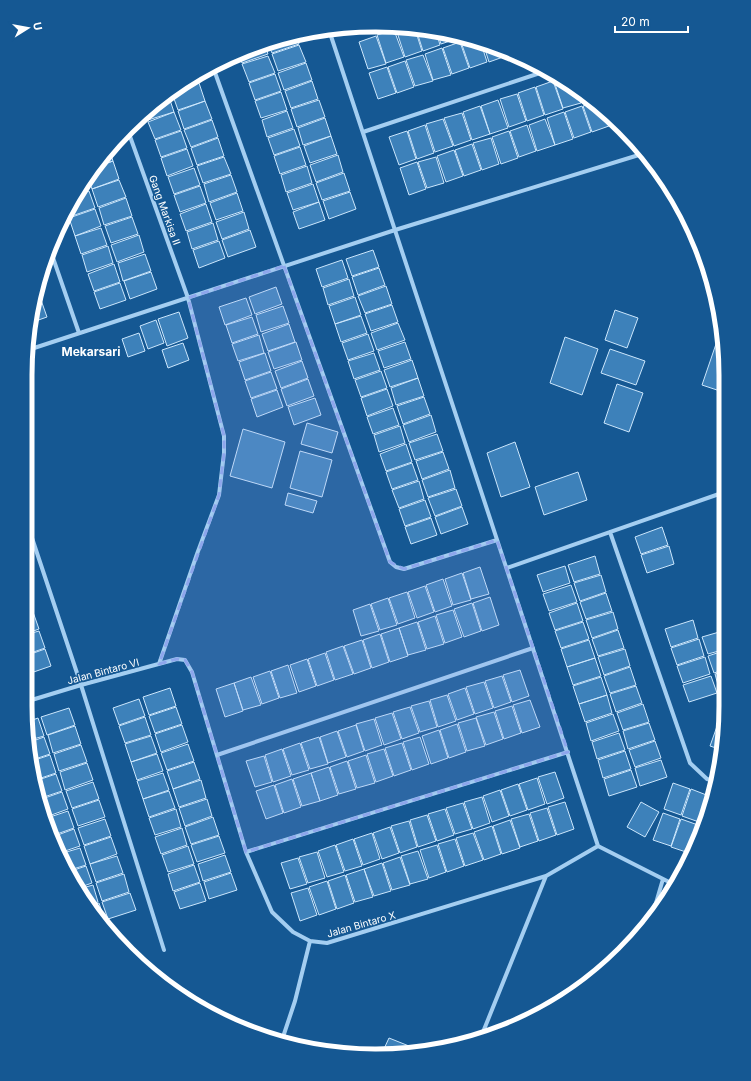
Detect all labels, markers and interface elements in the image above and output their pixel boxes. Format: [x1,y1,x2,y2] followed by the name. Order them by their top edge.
[8,8,48,48] north arrow
[615,8,688,34] scale bar
[621,14,650,29] text: 20 m
[30,21,45,31] text: U
[147,173,183,247] street label: Gang Markisa II
[61,344,121,359] district label: Mekarsari
[66,656,140,686] street label: Jalan Bintaro VI
[325,908,397,940] street label: Jalan Bintaro X

